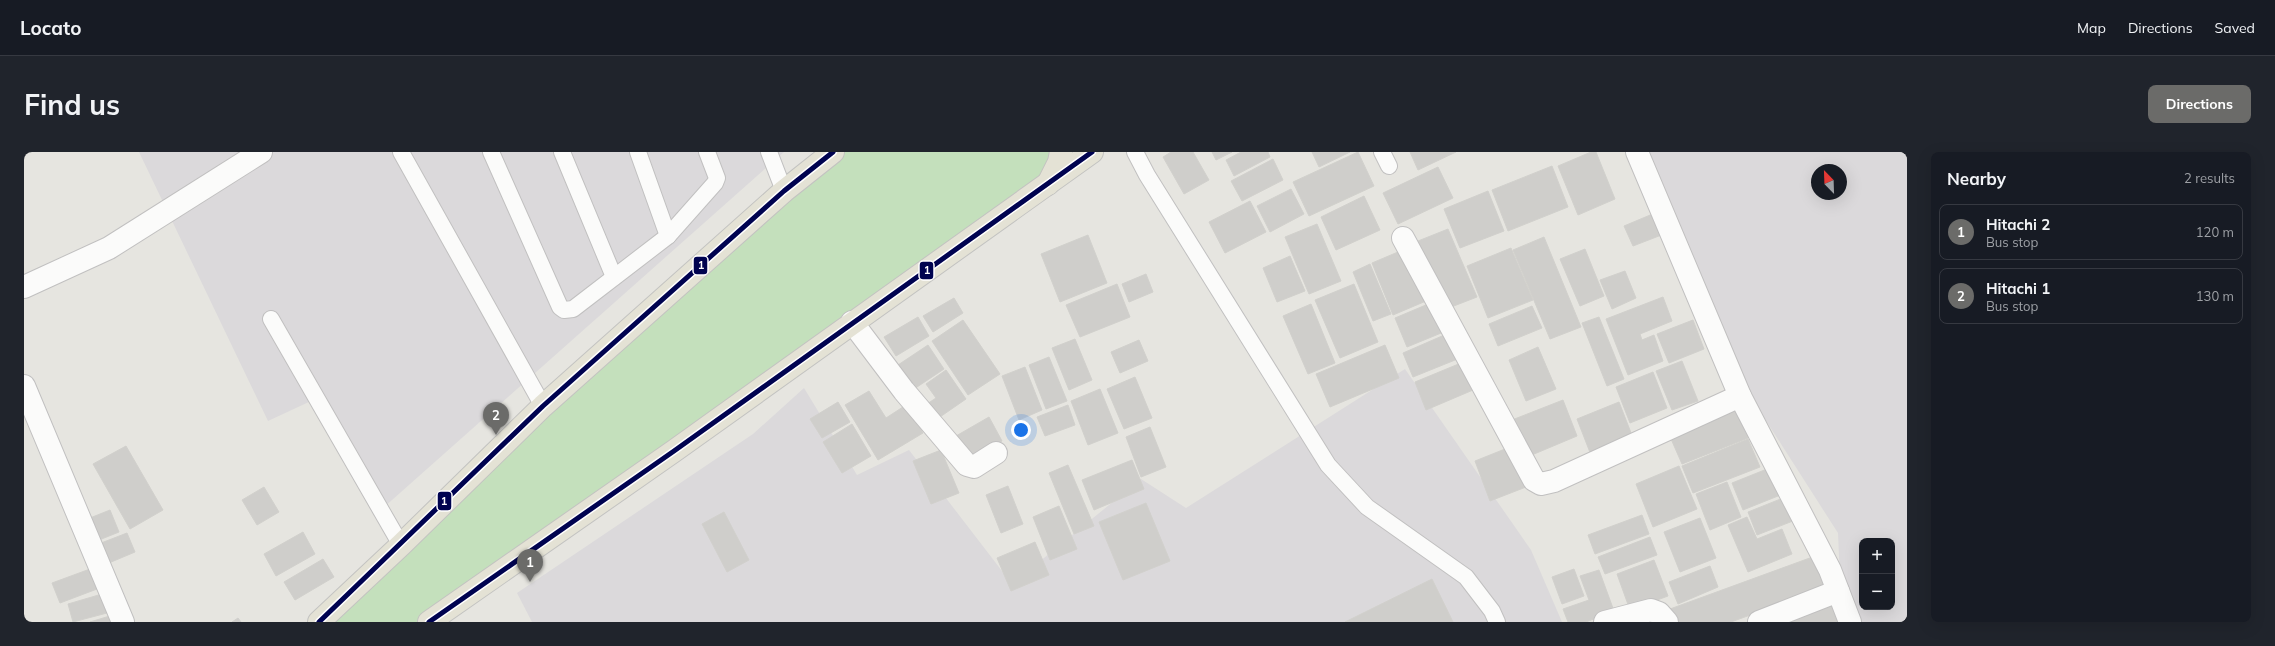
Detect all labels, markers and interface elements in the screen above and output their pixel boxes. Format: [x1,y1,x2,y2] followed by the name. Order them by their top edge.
[20,16,81,40] text: Locato
[2077,19,2106,37] text: Map
[2128,19,2193,37] text: Directions
[2215,19,2255,37] text: Saved
[2148,85,2251,123] button: Directions
[24,87,120,122] text: Find us
[1811,164,1847,200] north arrow
[1947,168,2006,189] text: Nearby
[2184,170,2235,186] text: 2 results
[1986,215,2050,234] text: Hitachi 2
[1957,224,1965,240] text: 1
[2196,224,2234,240] text: 120 m
[1986,234,2038,250] text: Bus stop
[693,256,708,275] line badge: 1
[698,258,705,272] text: 1
[919,261,934,280] line badge: 1
[924,263,931,277] text: 1
[1986,279,2050,298] text: Hitachi 1
[1957,288,1965,304] text: 2
[2196,288,2234,304] text: 130 m
[1986,298,2038,314] text: Bus stop
[483,402,509,435] pin: 2
[1011,420,1031,440] your location
[437,491,452,511] line badge: 1
[441,494,448,508] text: 1
[1859,538,1895,610] map controls
[1859,538,1895,574] button: +
[517,549,543,582] pin: 1
[1859,574,1895,610] button: −

